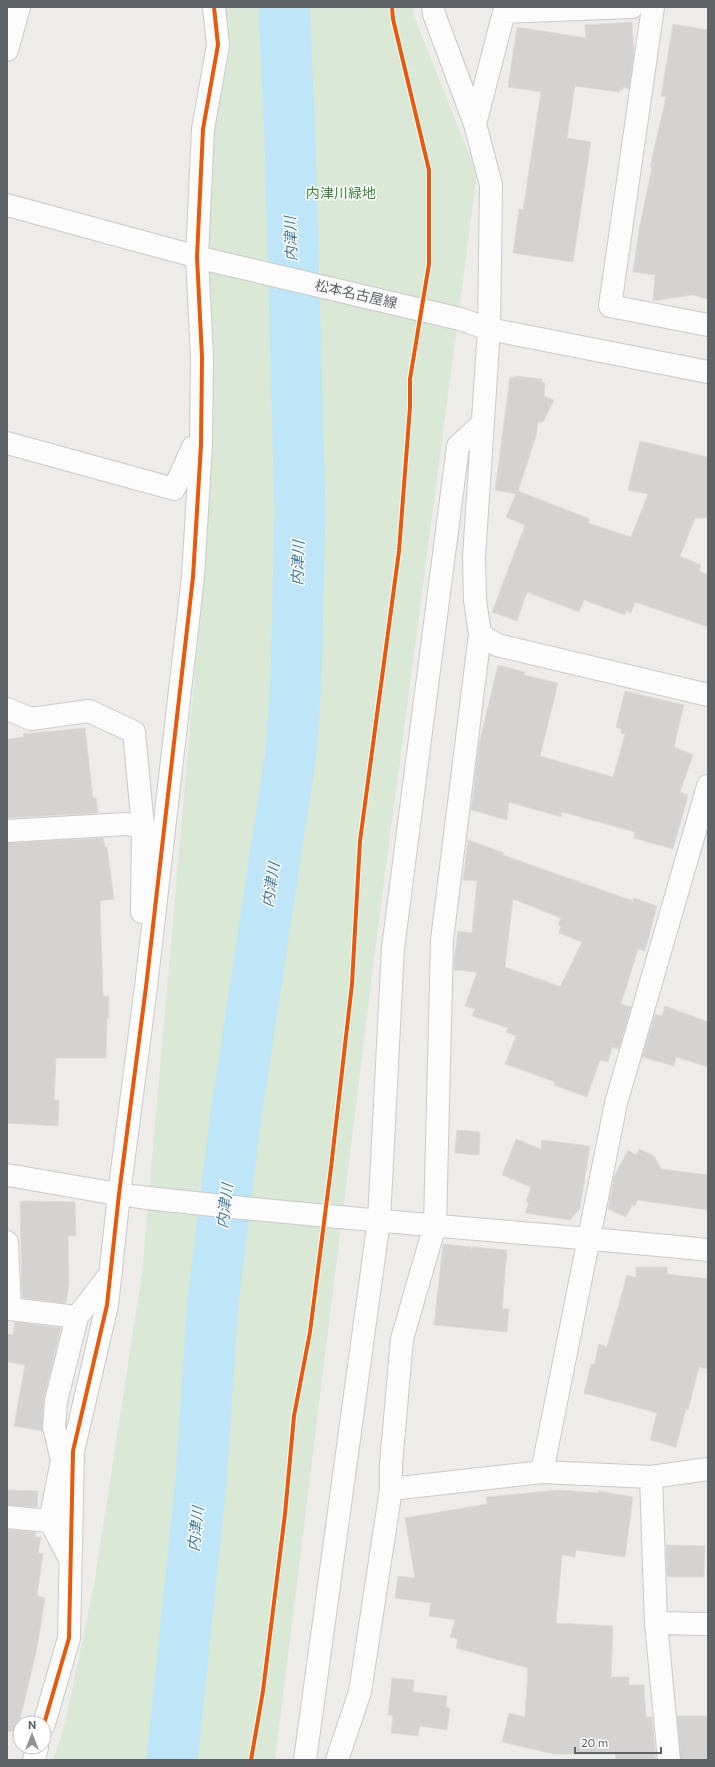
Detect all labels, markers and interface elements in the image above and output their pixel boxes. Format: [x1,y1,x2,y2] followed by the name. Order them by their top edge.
[306,184,376,201] park label: 内津川緑地
[280,214,300,262] water label: 内津川
[313,276,399,311] street label: 松本名古屋線
[287,538,307,586] water label: 内津川
[258,859,283,908] water label: 内津川
[212,1180,236,1229] water label: 内津川
[184,1504,207,1552] water label: 内津川
[12,1715,52,1755] north arrow
[28,1718,36,1731] text: N
[575,1729,661,1755] scale bar
[581,1735,608,1749] text: 20 m

